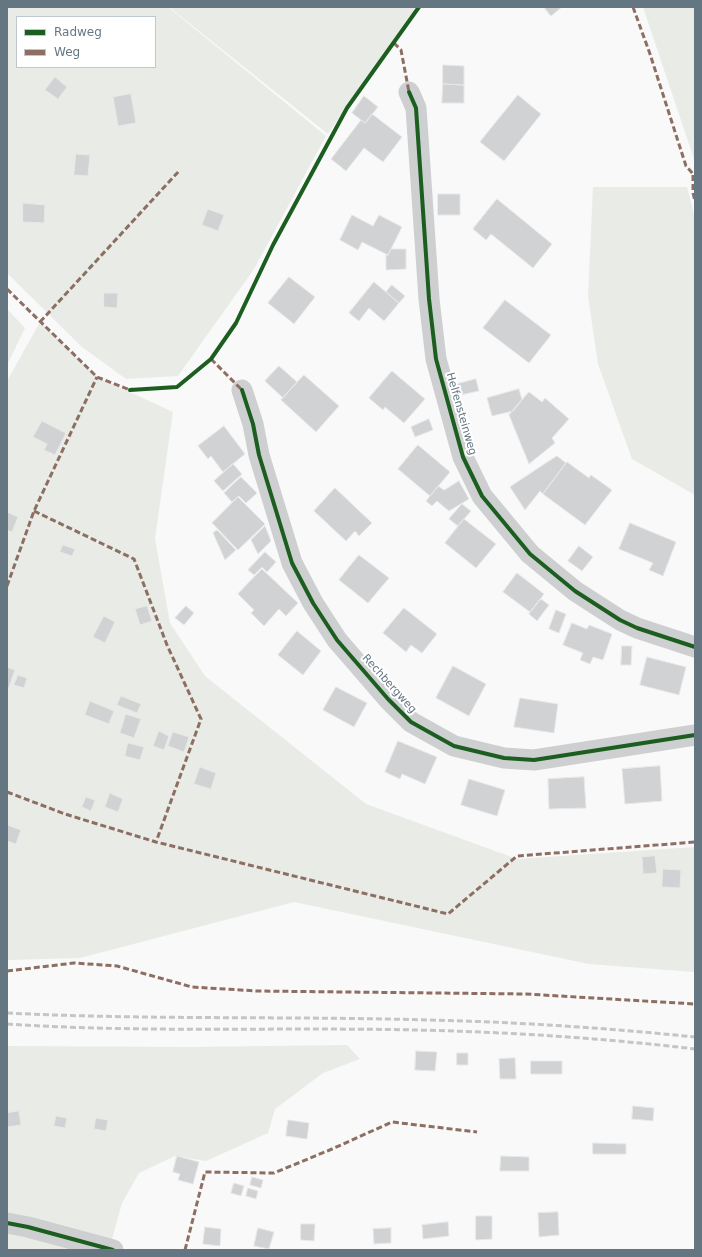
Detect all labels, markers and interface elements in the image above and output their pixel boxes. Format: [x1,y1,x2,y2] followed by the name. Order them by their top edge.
[16,16,156,68] legend
[54,25,102,39] text: Radweg
[54,45,80,59] text: Weg
[443,371,479,457] street label: Helfensteinweg
[359,652,419,716] street label: Rechbergweg

